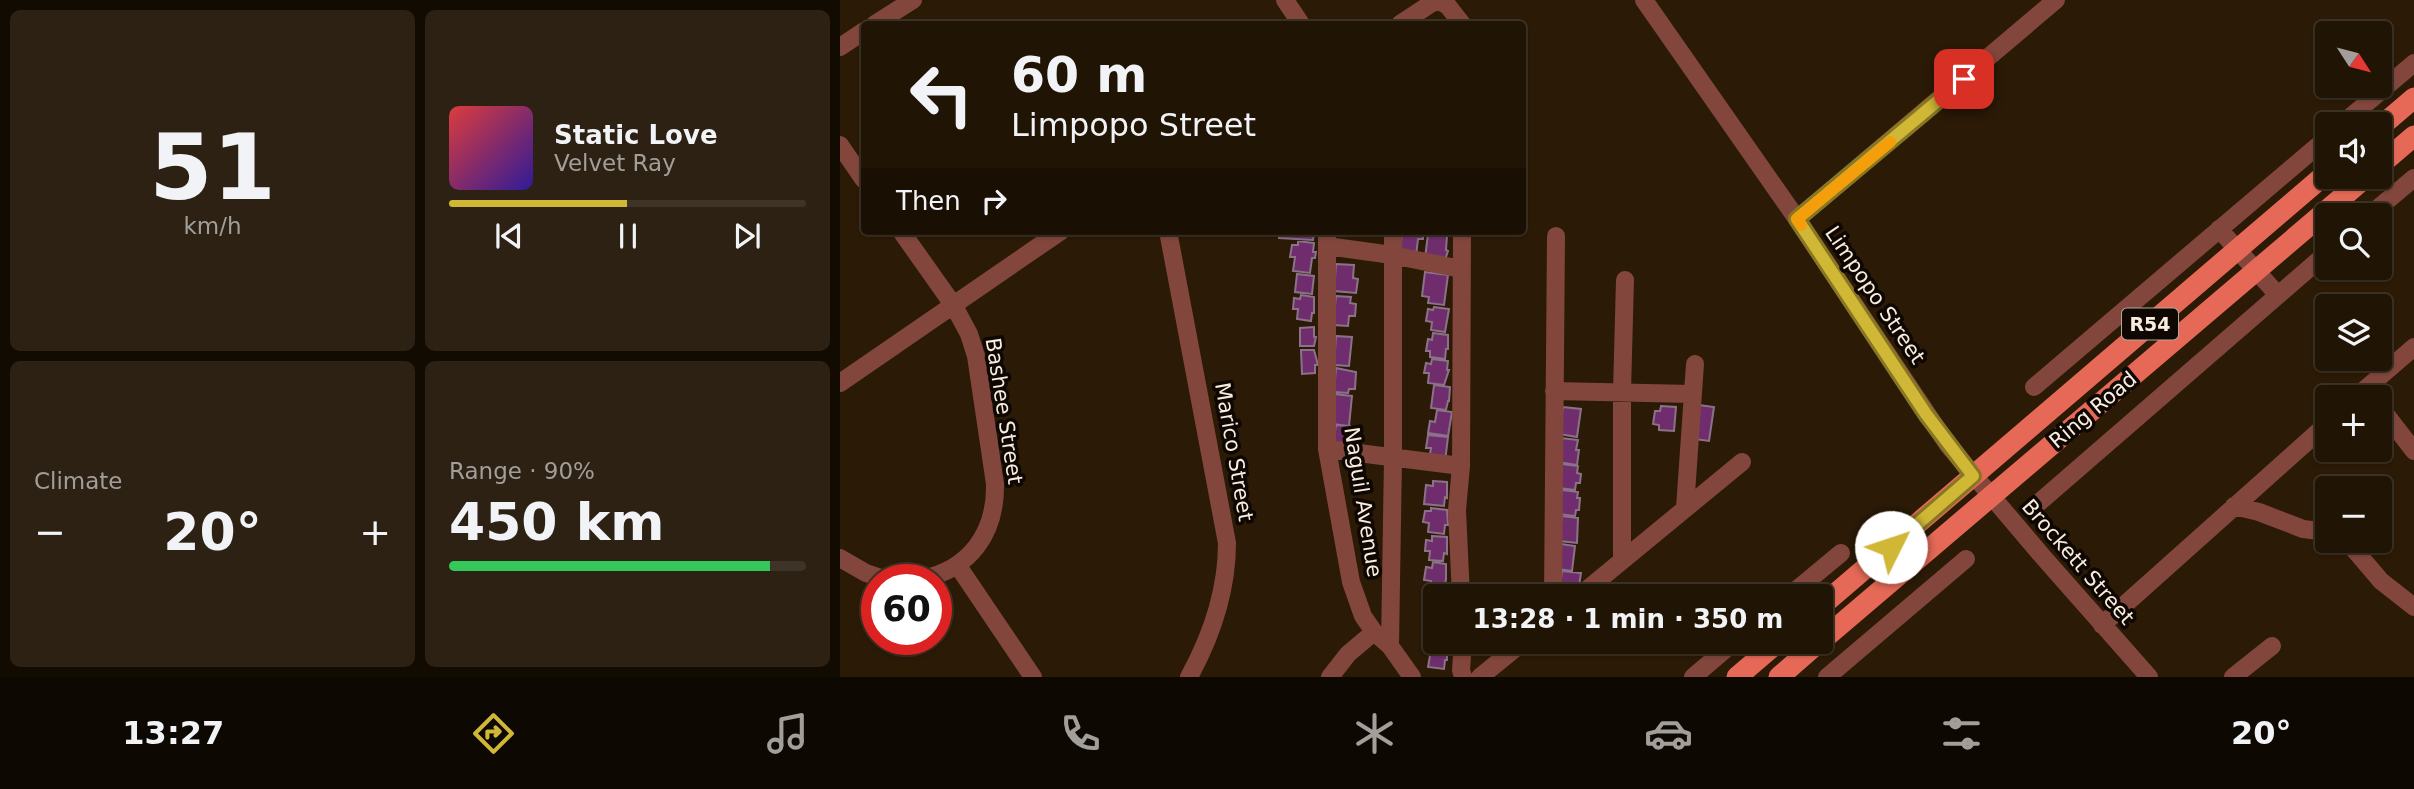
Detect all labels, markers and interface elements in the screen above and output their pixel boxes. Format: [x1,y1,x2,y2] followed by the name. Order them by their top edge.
[2315,21,2392,98] north arrow
[2315,21,2392,553] map controls
[1011,47,1147,104] text: 60 m
[896,49,987,140] icon: left
[1934,49,1994,109] pin
[1945,60,1983,98] icon: arrive
[1011,106,1256,144] text: Limpopo Street
[2315,112,2392,189] button: sound
[149,115,276,220] text: 51
[554,120,718,150] text: Static Love
[554,150,676,176] text: Velvet Ray
[975,182,1013,220] icon: right
[896,186,961,216] text: Then
[2315,203,2392,280] button: search
[183,213,242,239] text: km/h
[490,217,528,255] icon: previous
[609,217,647,255] icon: pause
[728,217,766,255] icon: next
[1820,222,1930,368] street label: Limpopo Street
[2315,294,2392,371] button: layers
[2122,308,2178,340] road number: R54
[981,336,1027,486] street label: Bashee Street
[2045,367,2141,453] street label: Ring Road
[1210,381,1258,523] street label: Marico Street
[2315,385,2392,462] button: +
[1339,425,1387,579] street label: Naguil Avenue
[449,458,595,484] text: Range · 90%
[34,468,123,494] text: Climate
[2315,476,2392,553] button: −
[449,492,664,552] text: 450 km
[2017,494,2139,630] street label: Brockett Street
[163,502,262,562] text: 20°
[34,510,66,554] text: −
[359,510,391,554] text: +
[1854,510,1928,584] position arrow
[861,564,952,655] speed limit sign: 60
[1473,604,1783,634] text: 13:28 · 1 min · 350 m
[469,709,518,758] icon: directions
[763,709,812,758] icon: music
[1056,709,1105,758] icon: phone
[1350,709,1399,758] icon: climate
[1644,709,1693,758] icon: car
[1937,709,1986,758] icon: filters
[122,714,224,752] text: 13:27
[2231,714,2292,752] text: 20°

